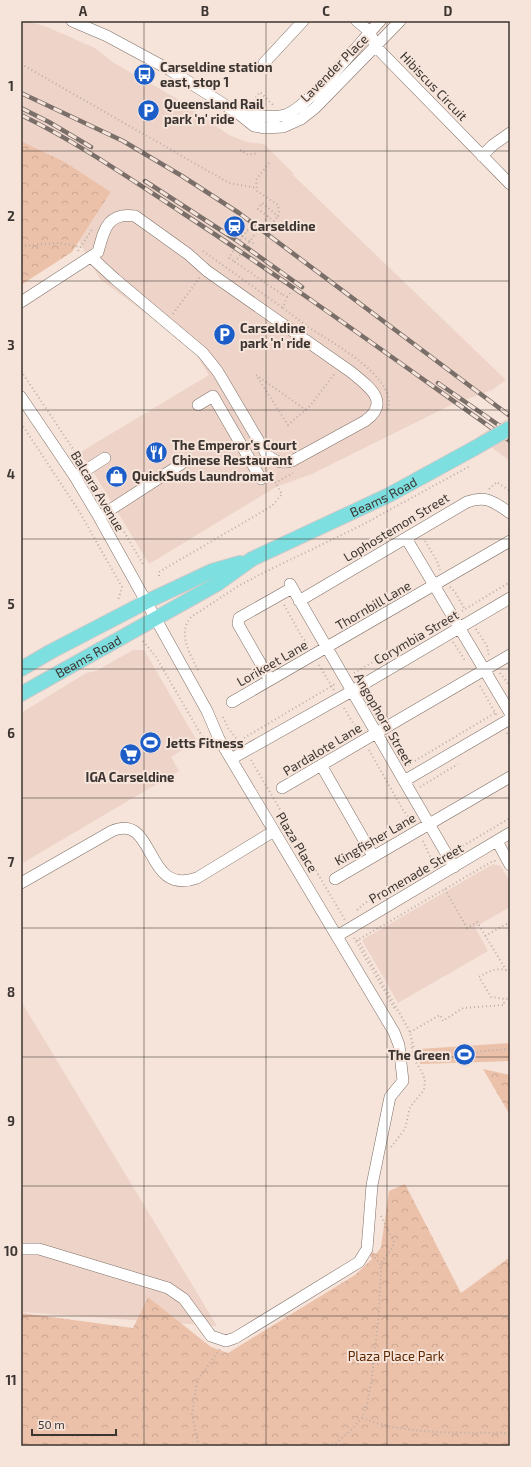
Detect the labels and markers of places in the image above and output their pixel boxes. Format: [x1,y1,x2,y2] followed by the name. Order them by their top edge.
[160,59,273,90] place label: Carseldine station east, stop 1
[132,61,158,87] bus stop icon: Carseldine station east, stop 1
[164,96,264,127] place label: Queensland Rail park 'n' ride
[135,98,161,124] parking icon: Queensland Rail park 'n' ride
[222,213,248,239] station icon: Carseldine
[250,218,316,234] place label: Carseldine
[240,320,311,351] place label: Carseldine park 'n' ride
[212,322,238,348] parking icon: Carseldine park 'n' ride
[172,437,298,468] place label: The Emperor's Court Chinese Restaurant
[144,439,170,465] restaurant icon: The Emperor's Court Chinese Restaurant
[103,463,129,489] shop icon: QuickSuds Laundromat
[132,468,275,485] place label: QuickSuds Laundromat
[138,730,164,756] sports icon: Jetts Fitness
[166,735,244,751] place label: Jetts Fitness
[117,742,143,768] supermarket icon: IGA Carseldine
[86,769,174,785] place label: IGA Carseldine
[452,1042,478,1068] sports icon: The Green
[388,1047,450,1063] place label: The Green

